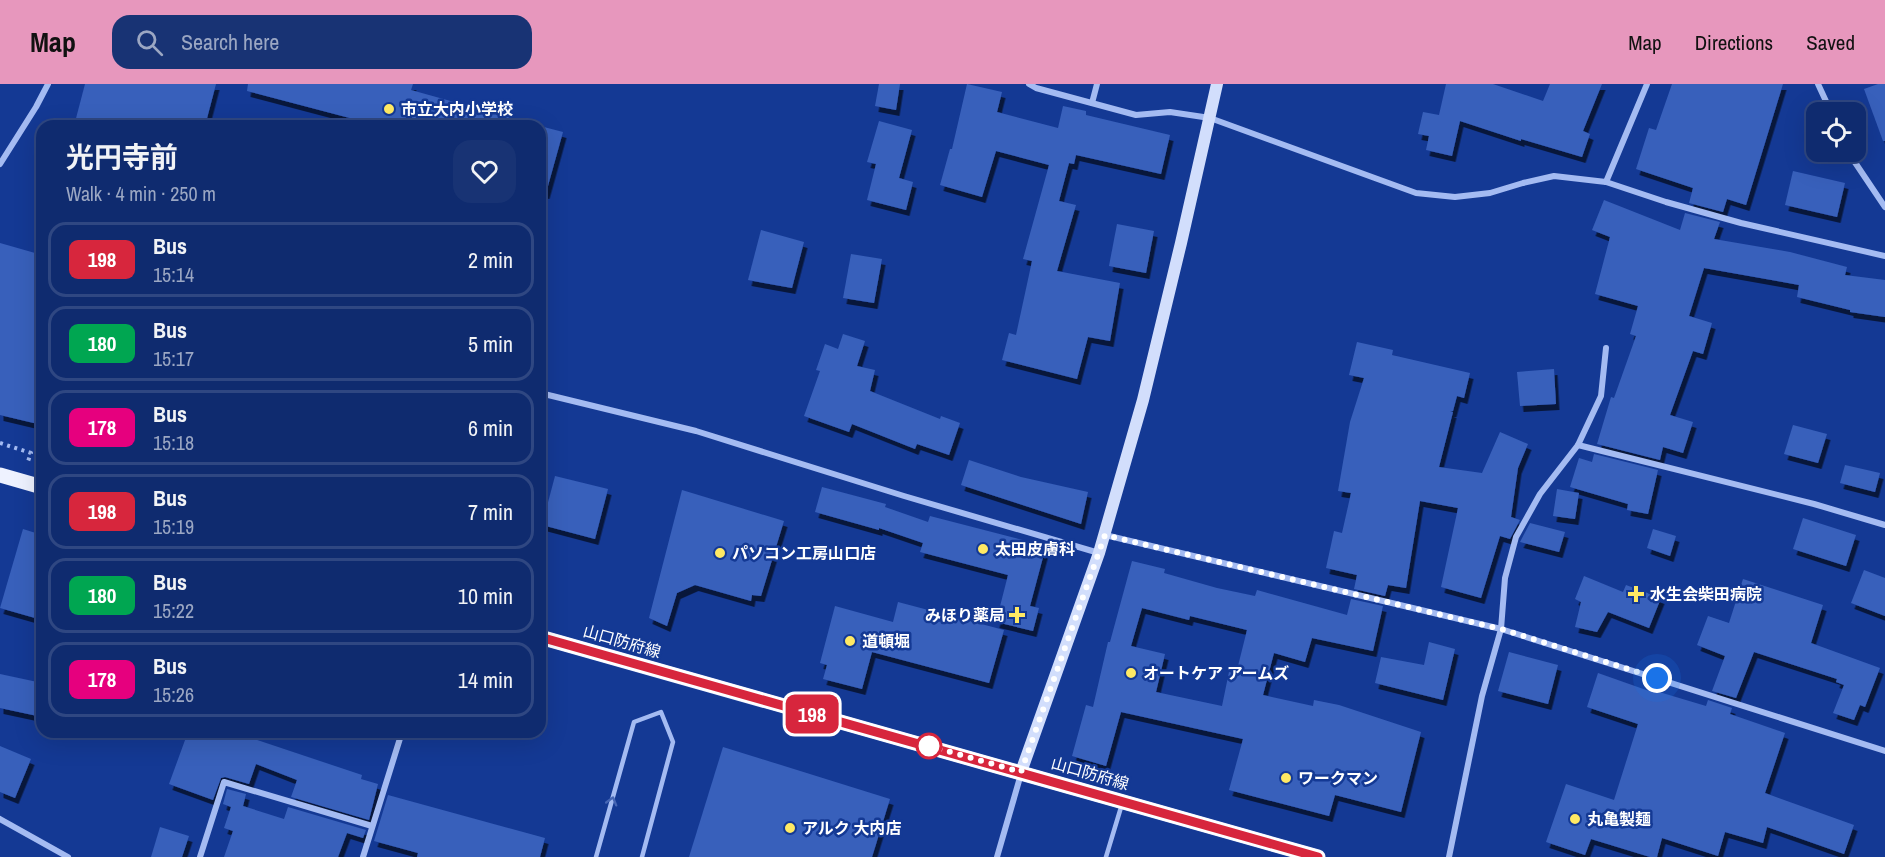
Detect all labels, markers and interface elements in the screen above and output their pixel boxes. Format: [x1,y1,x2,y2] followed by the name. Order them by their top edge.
[112,15,532,69] search box
[30,23,76,61] text: Map
[133,26,166,59] icon: search
[181,27,279,57] text: Search here
[1628,28,1662,57] text: Map
[1695,28,1773,57] text: Directions
[1806,28,1855,57] text: Saved
[401,98,513,120] place label: 市立大内小学校
[382,102,396,116] marker: 市立大内小学校
[1806,102,1866,162] map controls
[1806,102,1866,162] button: locate
[66,138,178,176] text: 光円寺前
[453,140,516,203] button: heart
[66,180,216,207] text: Walk · 4 min · 250 m
[153,231,187,261] text: Bus
[88,245,116,274] text: 198
[468,245,513,275] text: 2 min
[153,261,194,288] text: 15:14
[153,315,187,345] text: Bus
[88,329,116,358] text: 180
[468,329,513,359] text: 5 min
[153,345,194,372] text: 15:17
[153,399,187,429] text: Bus
[88,413,116,442] text: 178
[468,413,513,443] text: 6 min
[153,429,194,456] text: 15:18
[153,483,187,513] text: Bus
[88,497,116,526] text: 198
[468,497,513,527] text: 7 min
[153,513,194,540] text: 15:19
[995,538,1075,560] place label: 太田皮膚科
[732,542,876,564] place label: パソコン工房山口店
[976,542,990,556] marker: 太田皮膚科
[713,546,727,560] marker: パソコン工房山口店
[153,567,187,597] text: Bus
[88,581,116,610] text: 180
[458,581,513,611] text: 10 min
[1650,583,1762,605] place label: 水生会柴田病院
[1627,585,1645,603] marker: 水生会柴田病院
[153,597,194,624] text: 15:22
[925,604,1005,626] place label: みほり薬局
[1010,608,1024,622] marker: みほり薬局
[581,619,663,663] street label: 山口防府線
[862,630,910,652] place label: 道頓堀
[843,634,857,648] marker: 道頓堀
[153,651,187,681] text: Bus
[1143,662,1289,684] place label: オートケア アームズ
[1642,663,1672,693] your location
[88,665,116,694] text: 178
[458,665,513,695] text: 14 min
[1124,666,1138,680] marker: オートケア アームズ
[153,681,194,708] text: 15:26
[778,694,846,734] line badge: 198
[798,700,826,729] text: 198
[916,733,942,759] unlabelled marker
[1049,751,1131,795] street label: 山口防府線
[1298,767,1378,789] place label: ワークマン
[1279,771,1293,785] marker: ワークマン
[605,796,617,807] one-way arrow
[1587,808,1651,830] place label: 丸亀製麺
[1568,812,1582,826] marker: 丸亀製麺
[802,817,902,839] place label: アルク 大内店
[783,821,797,835] marker: アルク 大内店

